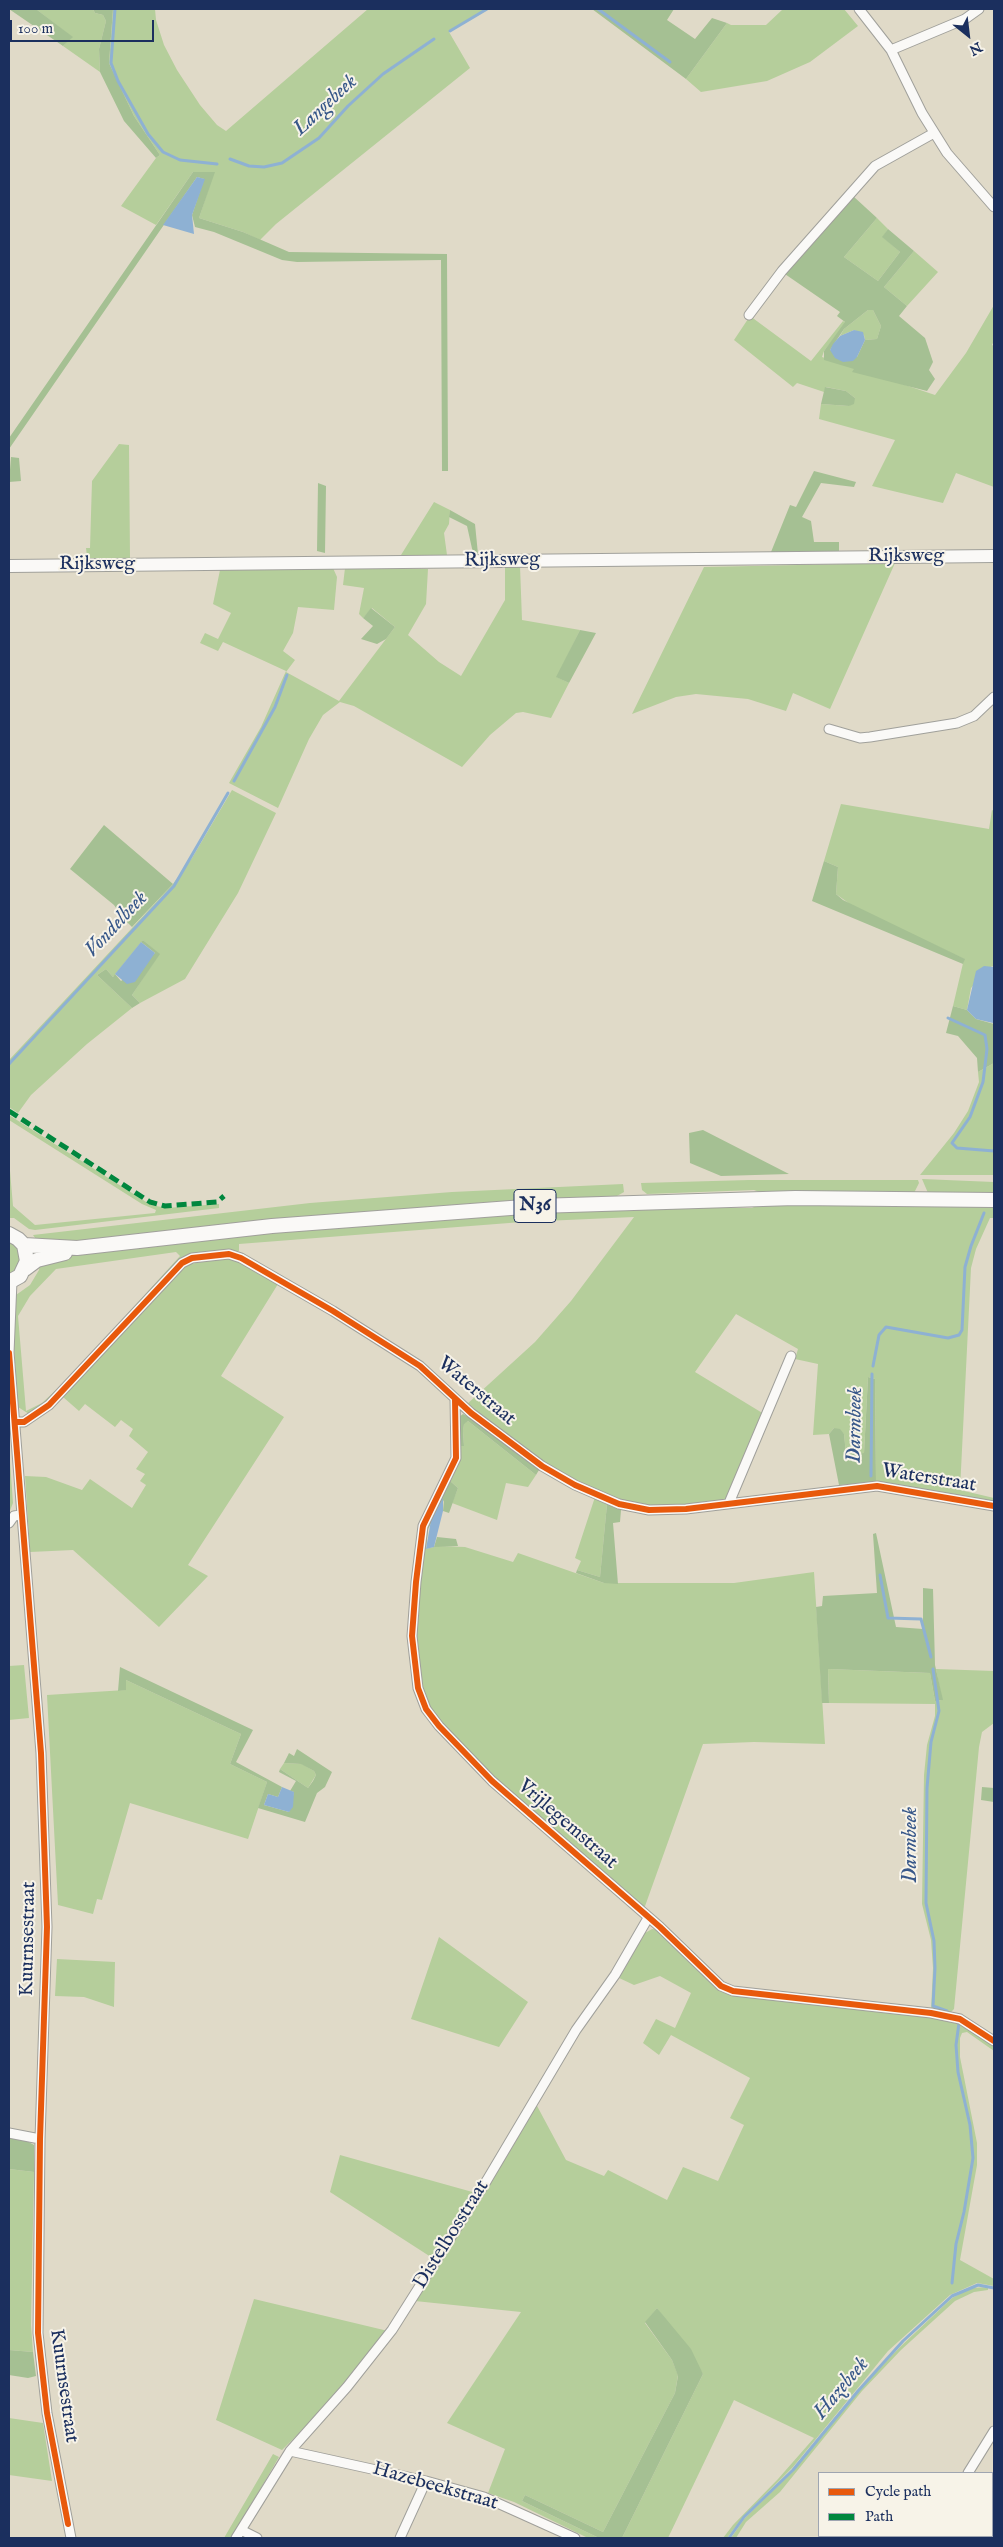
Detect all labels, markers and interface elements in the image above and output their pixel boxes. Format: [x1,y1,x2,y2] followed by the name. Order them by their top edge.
[12,10,156,42] scale bar
[943,10,993,60] north arrow
[18,19,53,38] text: 100 m
[966,37,985,59] text: N
[289,70,363,142] water label: Langebeek
[868,545,944,569] street label: Rijksweg
[464,548,540,574] street label: Rijksweg
[59,553,135,577] street label: Rijksweg
[80,887,154,963] water label: Vondelbeek
[514,1190,556,1222] road number: N36
[432,1352,520,1432] street label: Waterstraat
[843,1387,869,1463] water label: Darmbeek
[880,1460,978,1498] street label: Waterstraat
[512,1775,622,1875] street label: Vrijlegemstraat
[899,1807,925,1883] water label: Darmbeek
[16,1881,42,1997] street label: Kuurnsestraat
[409,2176,495,2294] street label: Distelbosstraat
[43,2328,83,2444] street label: Kuurnsestraat
[809,2353,875,2425] water label: Hazebeek
[369,2458,501,2516] street label: Hazebeekstraat
[818,2472,993,2537] legend
[865,2482,931,2501] text: Cycle path
[865,2507,893,2526] text: Path

